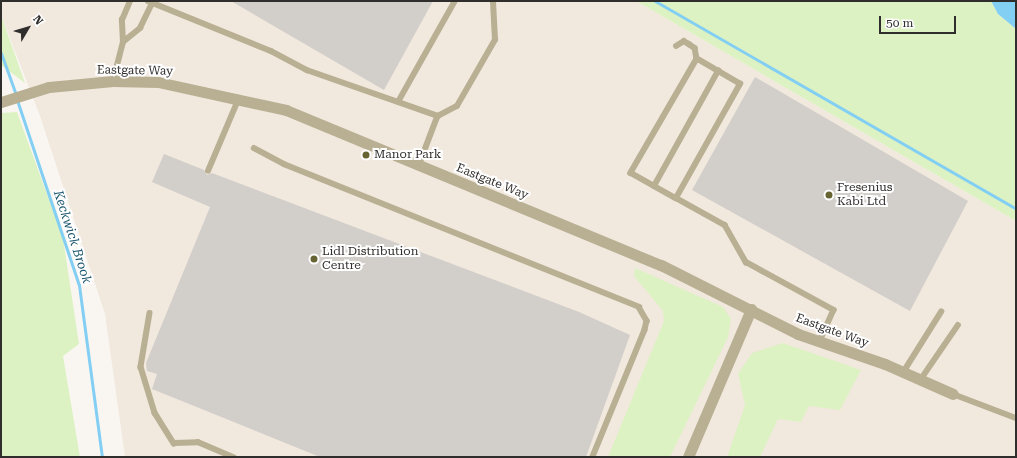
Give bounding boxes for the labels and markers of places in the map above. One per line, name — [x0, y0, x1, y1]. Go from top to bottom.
place label: Manor Park — [374, 148, 441, 162]
marker: Manor Park — [361, 150, 371, 160]
place label: Fresenius Kabi Ltd — [837, 181, 892, 209]
marker: Fresenius Kabi Ltd — [824, 190, 834, 200]
place label: Lidl Distribution Centre — [322, 245, 418, 273]
marker: Lidl Distribution Centre — [309, 254, 319, 264]

